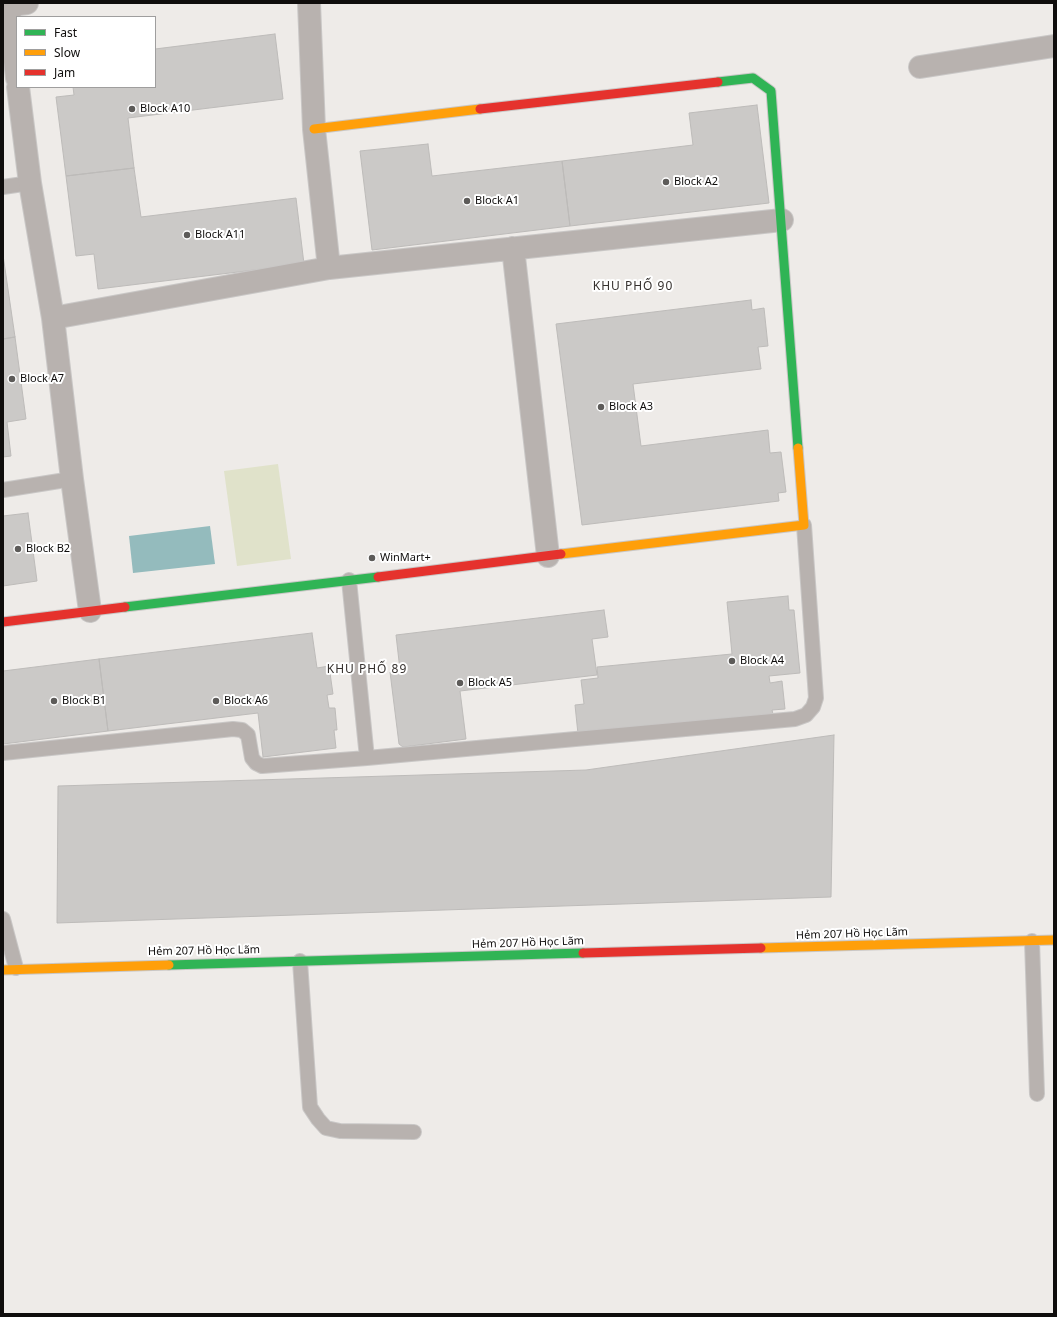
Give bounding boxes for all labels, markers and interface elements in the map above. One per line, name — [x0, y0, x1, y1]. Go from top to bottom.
legend — [16, 16, 156, 88]
text: Fast — [54, 24, 77, 41]
text: Slow — [54, 44, 80, 61]
text: Jam — [54, 64, 75, 81]
place label: Block A10 — [140, 102, 190, 116]
marker: Block A10 — [127, 104, 137, 114]
place label: Block A2 — [674, 175, 718, 189]
marker: Block A2 — [661, 177, 671, 187]
place label: Block A1 — [475, 194, 519, 208]
marker: Block A1 — [462, 196, 472, 206]
place label: Block A11 — [195, 228, 245, 242]
marker: Block A11 — [182, 230, 192, 240]
district label: KHU PHỐ 90 — [593, 280, 673, 294]
place label: Block A7 — [20, 372, 64, 386]
marker: Block A7 — [7, 374, 17, 384]
place label: Block A3 — [609, 400, 653, 414]
marker: Block A3 — [596, 402, 606, 412]
place label: Block B2 — [26, 542, 70, 556]
marker: Block B2 — [13, 544, 23, 554]
place label: WinMart+ — [380, 551, 431, 565]
marker: WinMart+ — [367, 553, 377, 563]
place label: Block A4 — [740, 654, 784, 668]
marker: Block A4 — [727, 656, 737, 666]
district label: KHU PHỐ 89 — [327, 663, 407, 677]
place label: Block A5 — [468, 676, 512, 690]
marker: Block A5 — [455, 678, 465, 688]
place label: Block B1 — [62, 694, 106, 708]
place label: Block A6 — [224, 694, 268, 708]
marker: Block B1 — [49, 696, 59, 706]
marker: Block A6 — [211, 696, 221, 706]
street label: Hẻm 207 Hồ Học Lãm — [796, 925, 908, 943]
street label: Hẻm 207 Hồ Học Lãm — [472, 934, 584, 952]
street label: Hẻm 207 Hồ Học Lãm — [148, 943, 260, 959]

